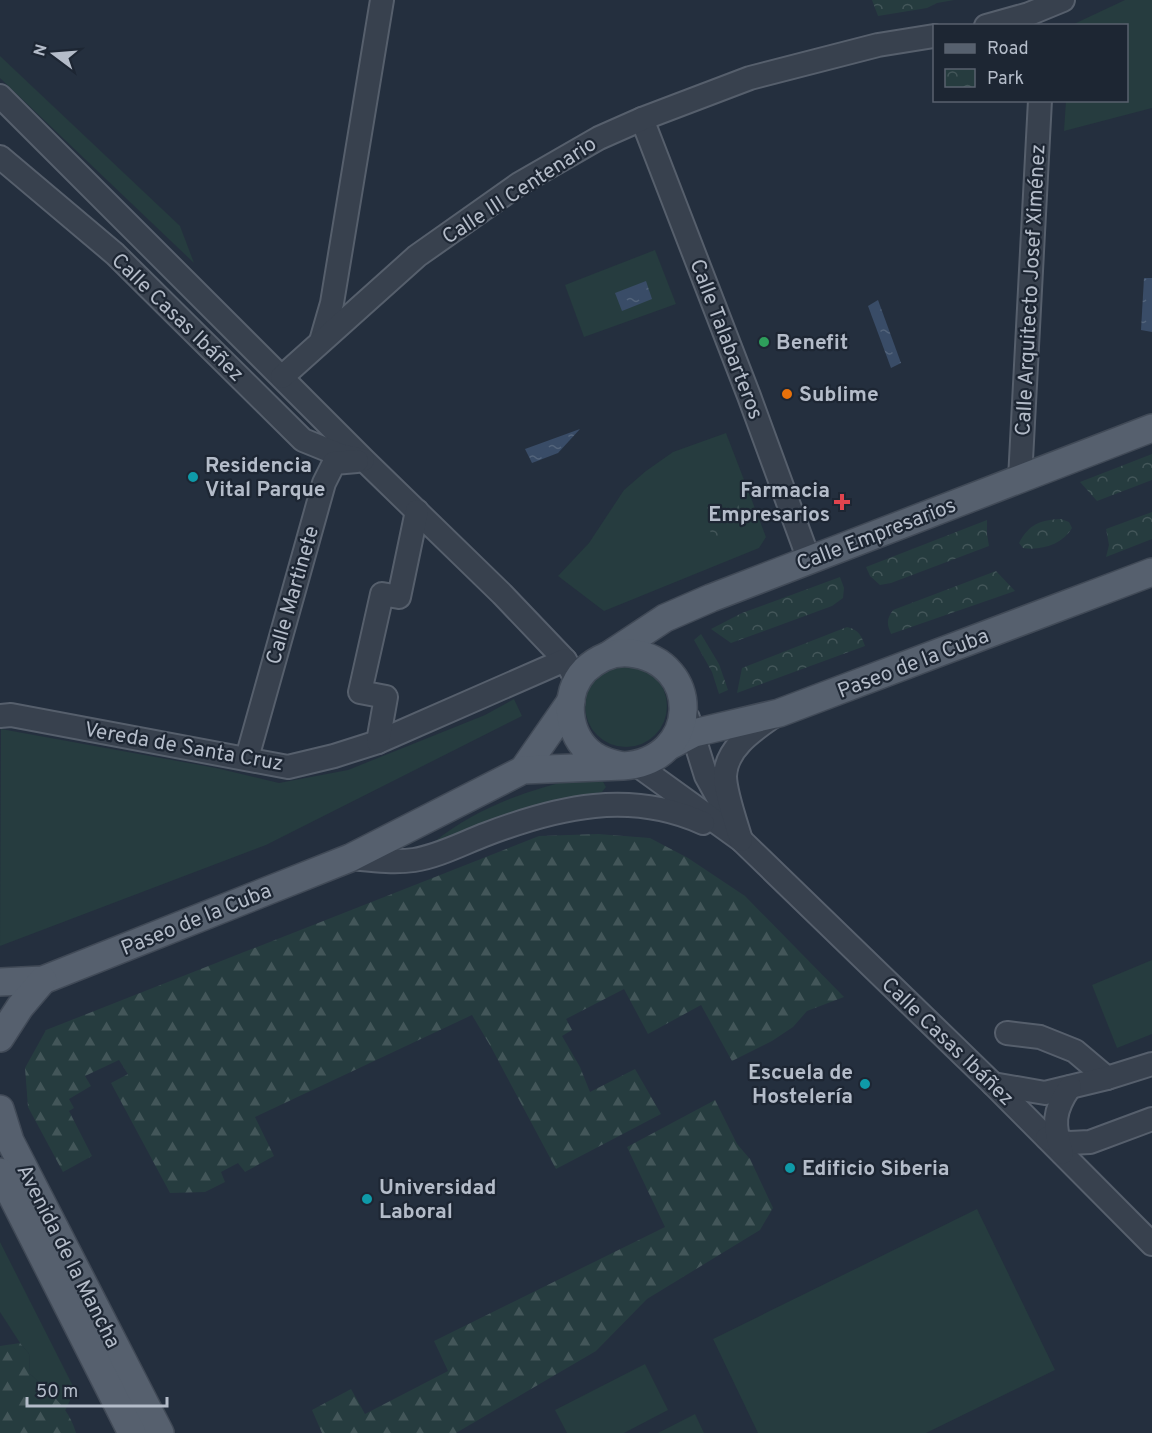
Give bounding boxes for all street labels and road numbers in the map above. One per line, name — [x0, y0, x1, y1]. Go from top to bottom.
street label: Calle III Centenario — [437, 131, 602, 251]
street label: Calle Arquitecto Josef Ximénez — [1010, 143, 1053, 437]
street label: Calle Casas Ibáñez — [105, 248, 249, 388]
street label: Calle Talabarteros — [683, 256, 769, 424]
street label: Calle Empresarios — [793, 493, 960, 578]
street label: Calle Martinete — [261, 523, 326, 668]
street label: Paseo de la Cuba — [834, 623, 993, 706]
street label: Vereda de Santa Cruz — [82, 717, 285, 778]
street label: Paseo de la Cuba — [117, 878, 276, 963]
street label: Calle Casas Ibáñez — [875, 972, 1019, 1112]
street label: Avenida de la Mancha — [10, 1160, 126, 1353]

